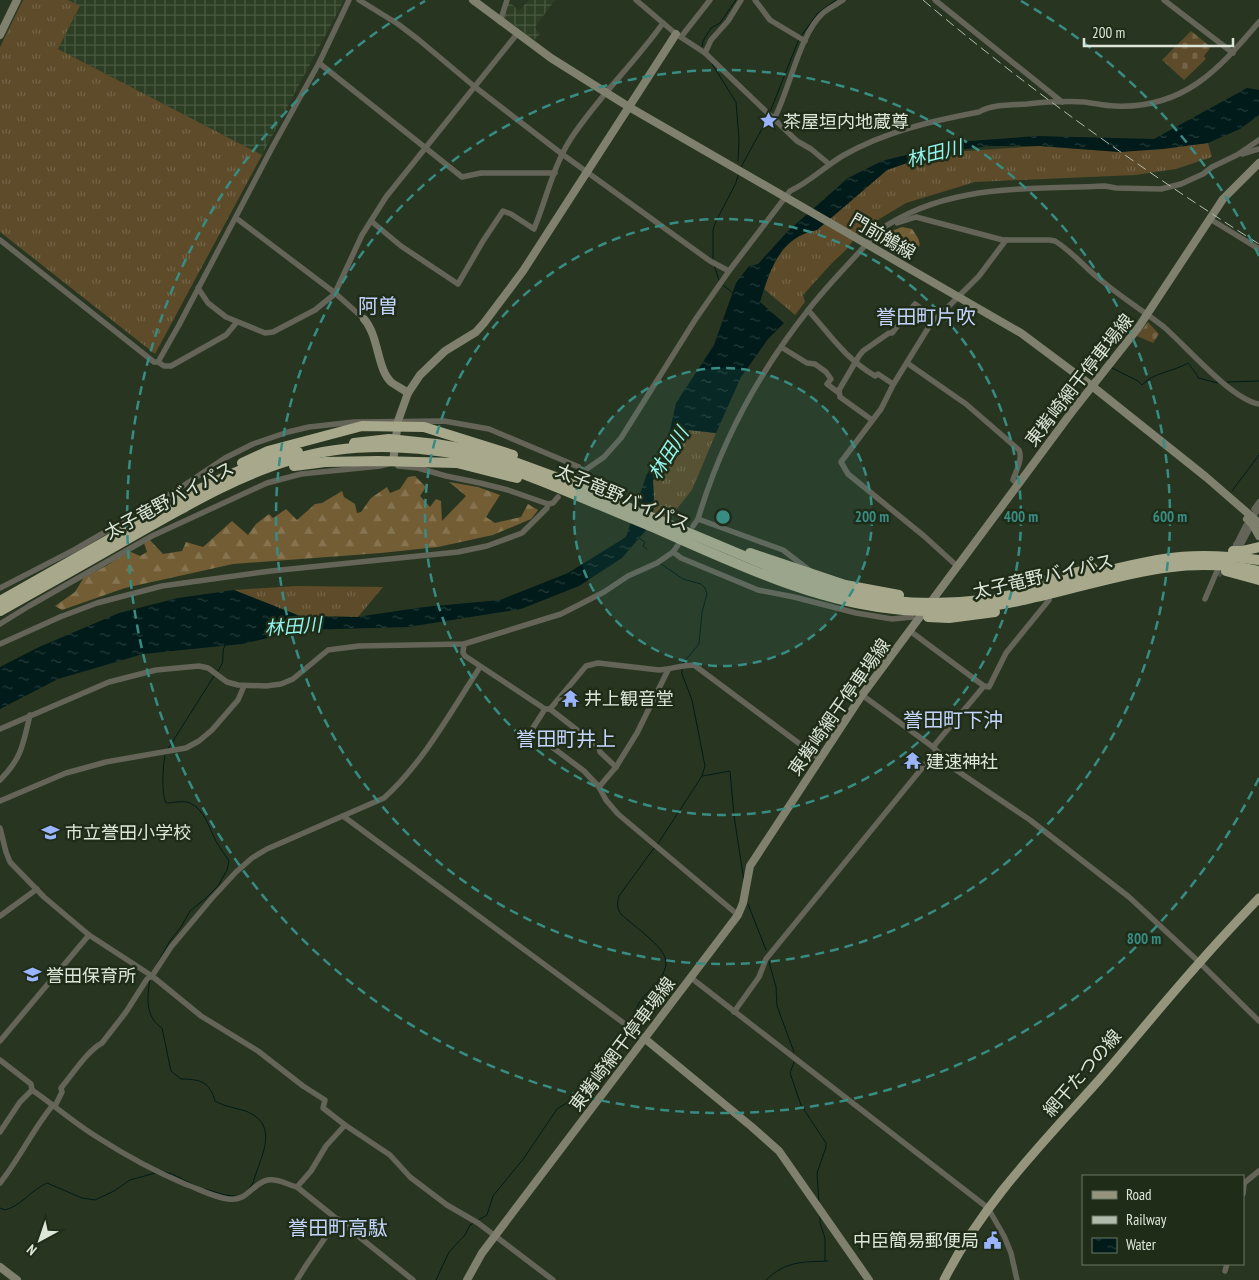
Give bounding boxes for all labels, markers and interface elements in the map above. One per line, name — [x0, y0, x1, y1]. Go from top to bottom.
scale bar — [1084, 15, 1233, 47]
text: 200 m — [1092, 23, 1125, 42]
place label: 茶屋垣内地蔵尊 — [783, 110, 909, 133]
place icon: 茶屋垣内地蔵尊 — [759, 111, 779, 131]
water label: 林田川 — [903, 134, 966, 172]
street label: 門前鵤線 — [846, 208, 920, 264]
district label: 阿曽 — [358, 293, 398, 319]
district label: 誉田町片吹 — [876, 304, 976, 330]
street label: 東觜崎網干停車場線 — [1020, 309, 1138, 451]
water label: 林田川 — [643, 421, 694, 484]
street label: 太子竜野バイパス — [100, 456, 238, 544]
street label: 太子竜野バイパス — [552, 458, 694, 536]
text: 200 m — [855, 507, 889, 526]
text: 400 m — [1004, 507, 1038, 526]
text: 600 m — [1153, 507, 1187, 526]
centre of rings — [714, 508, 732, 526]
street label: 太子竜野バイパス — [970, 549, 1116, 603]
water label: 林田川 — [264, 612, 324, 640]
street label: 東觜崎網干停車場線 — [783, 634, 895, 780]
place label: 井上観音堂 — [584, 687, 674, 710]
temple icon: 井上観音堂 — [560, 688, 580, 708]
district label: 誉田町下沖 — [903, 707, 1003, 733]
district label: 誉田町井上 — [516, 726, 616, 752]
place label: 建速神社 — [926, 750, 998, 773]
temple icon: 建速神社 — [902, 751, 922, 771]
place label: 市立誉田小学校 — [65, 821, 191, 844]
school or university icon: 市立誉田小学校 — [41, 822, 61, 842]
text: 800 m — [1127, 929, 1161, 948]
place label: 誉田保育所 — [46, 964, 136, 987]
school or university icon: 誉田保育所 — [22, 965, 42, 985]
street label: 東觜崎網干停車場線 — [564, 972, 680, 1116]
street label: 網干たつの線 — [1038, 1025, 1126, 1121]
legend — [1082, 1175, 1244, 1265]
text: Road — [1126, 1185, 1152, 1204]
text: Railway — [1126, 1210, 1167, 1229]
north arrow — [15, 1215, 65, 1265]
district label: 誉田町高駄 — [288, 1215, 388, 1241]
place label: 中臣簡易郵便局 — [853, 1229, 979, 1252]
public building icon: 中臣簡易郵便局 — [983, 1230, 1003, 1250]
text: Water — [1126, 1235, 1157, 1254]
text: N — [23, 1241, 40, 1259]

